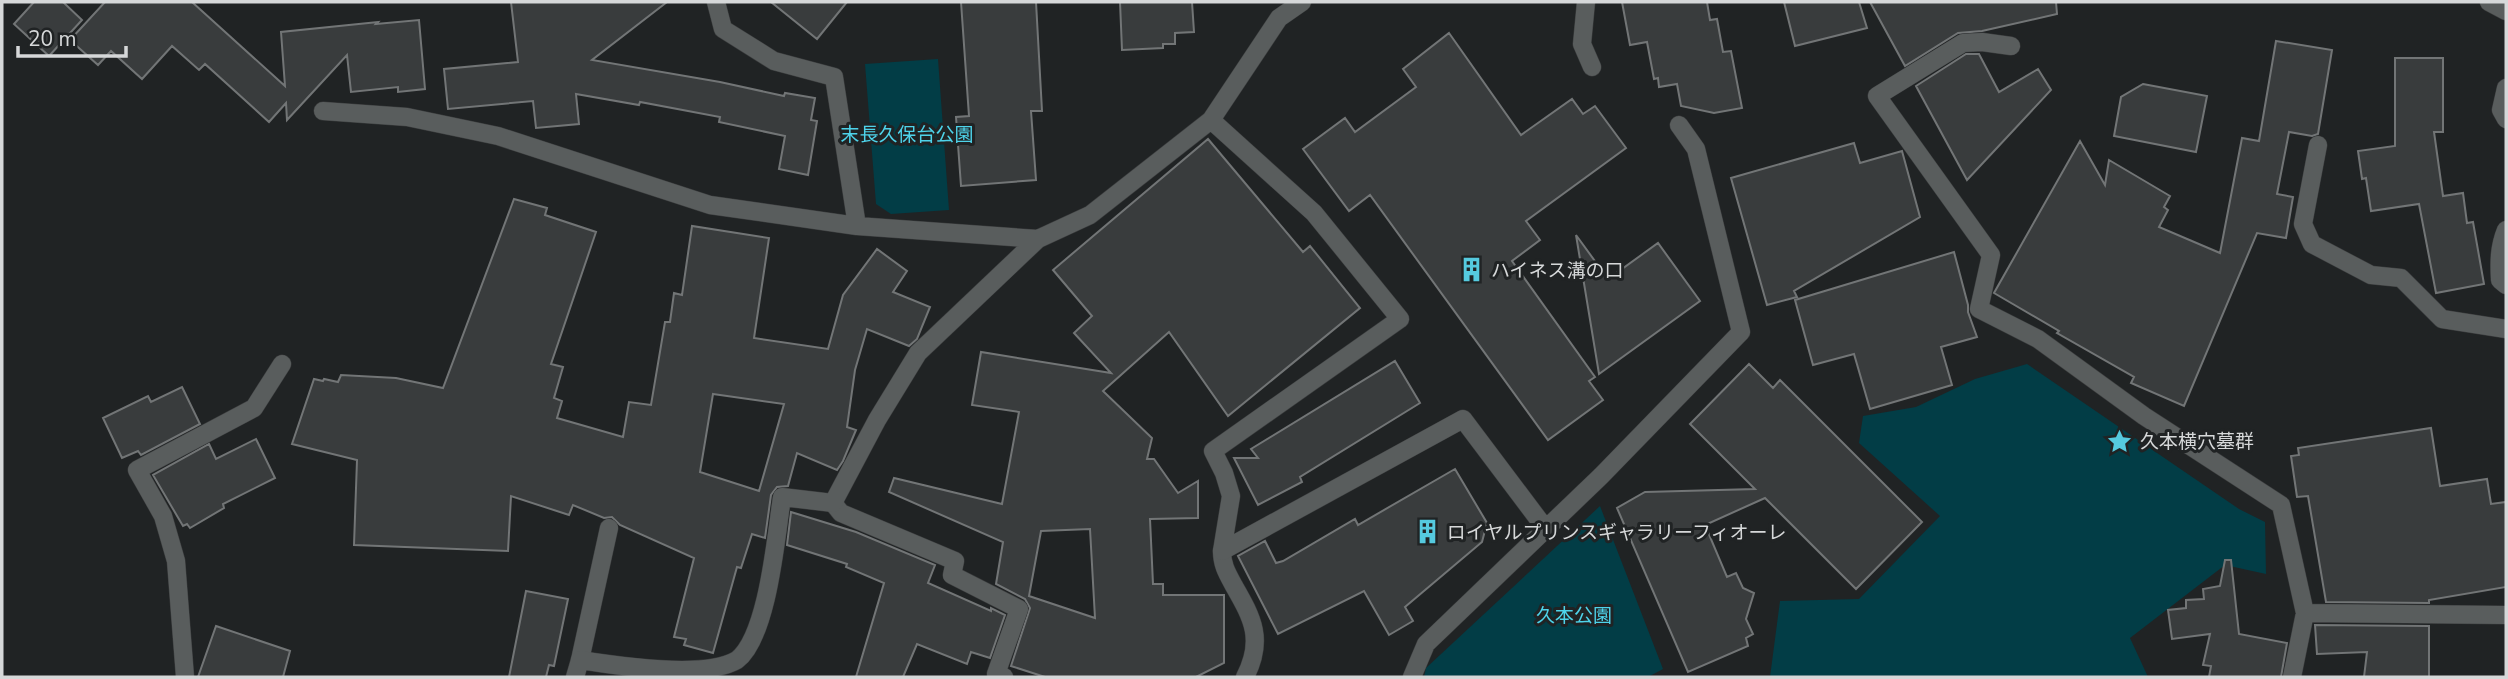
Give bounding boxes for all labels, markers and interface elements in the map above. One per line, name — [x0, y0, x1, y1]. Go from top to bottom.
scale bar — [18, 14, 126, 58]
text: 20 m — [28, 25, 77, 53]
park label: 末長久保台公園 — [840, 122, 974, 148]
building icon: ハイネス溝の口 — [1457, 256, 1485, 284]
place label: ハイネス溝の口 — [1491, 258, 1624, 284]
place icon: 久本横穴墓群 — [2106, 427, 2134, 455]
place label: 久本横穴墓群 — [2140, 429, 2254, 455]
building icon: ロイヤルプリンスギャラリーフィオーレ — [1413, 518, 1441, 546]
place label: ロイヤルプリンスギャラリーフィオーレ — [1447, 520, 1787, 546]
park label: 久本公園 — [1536, 603, 1612, 629]

